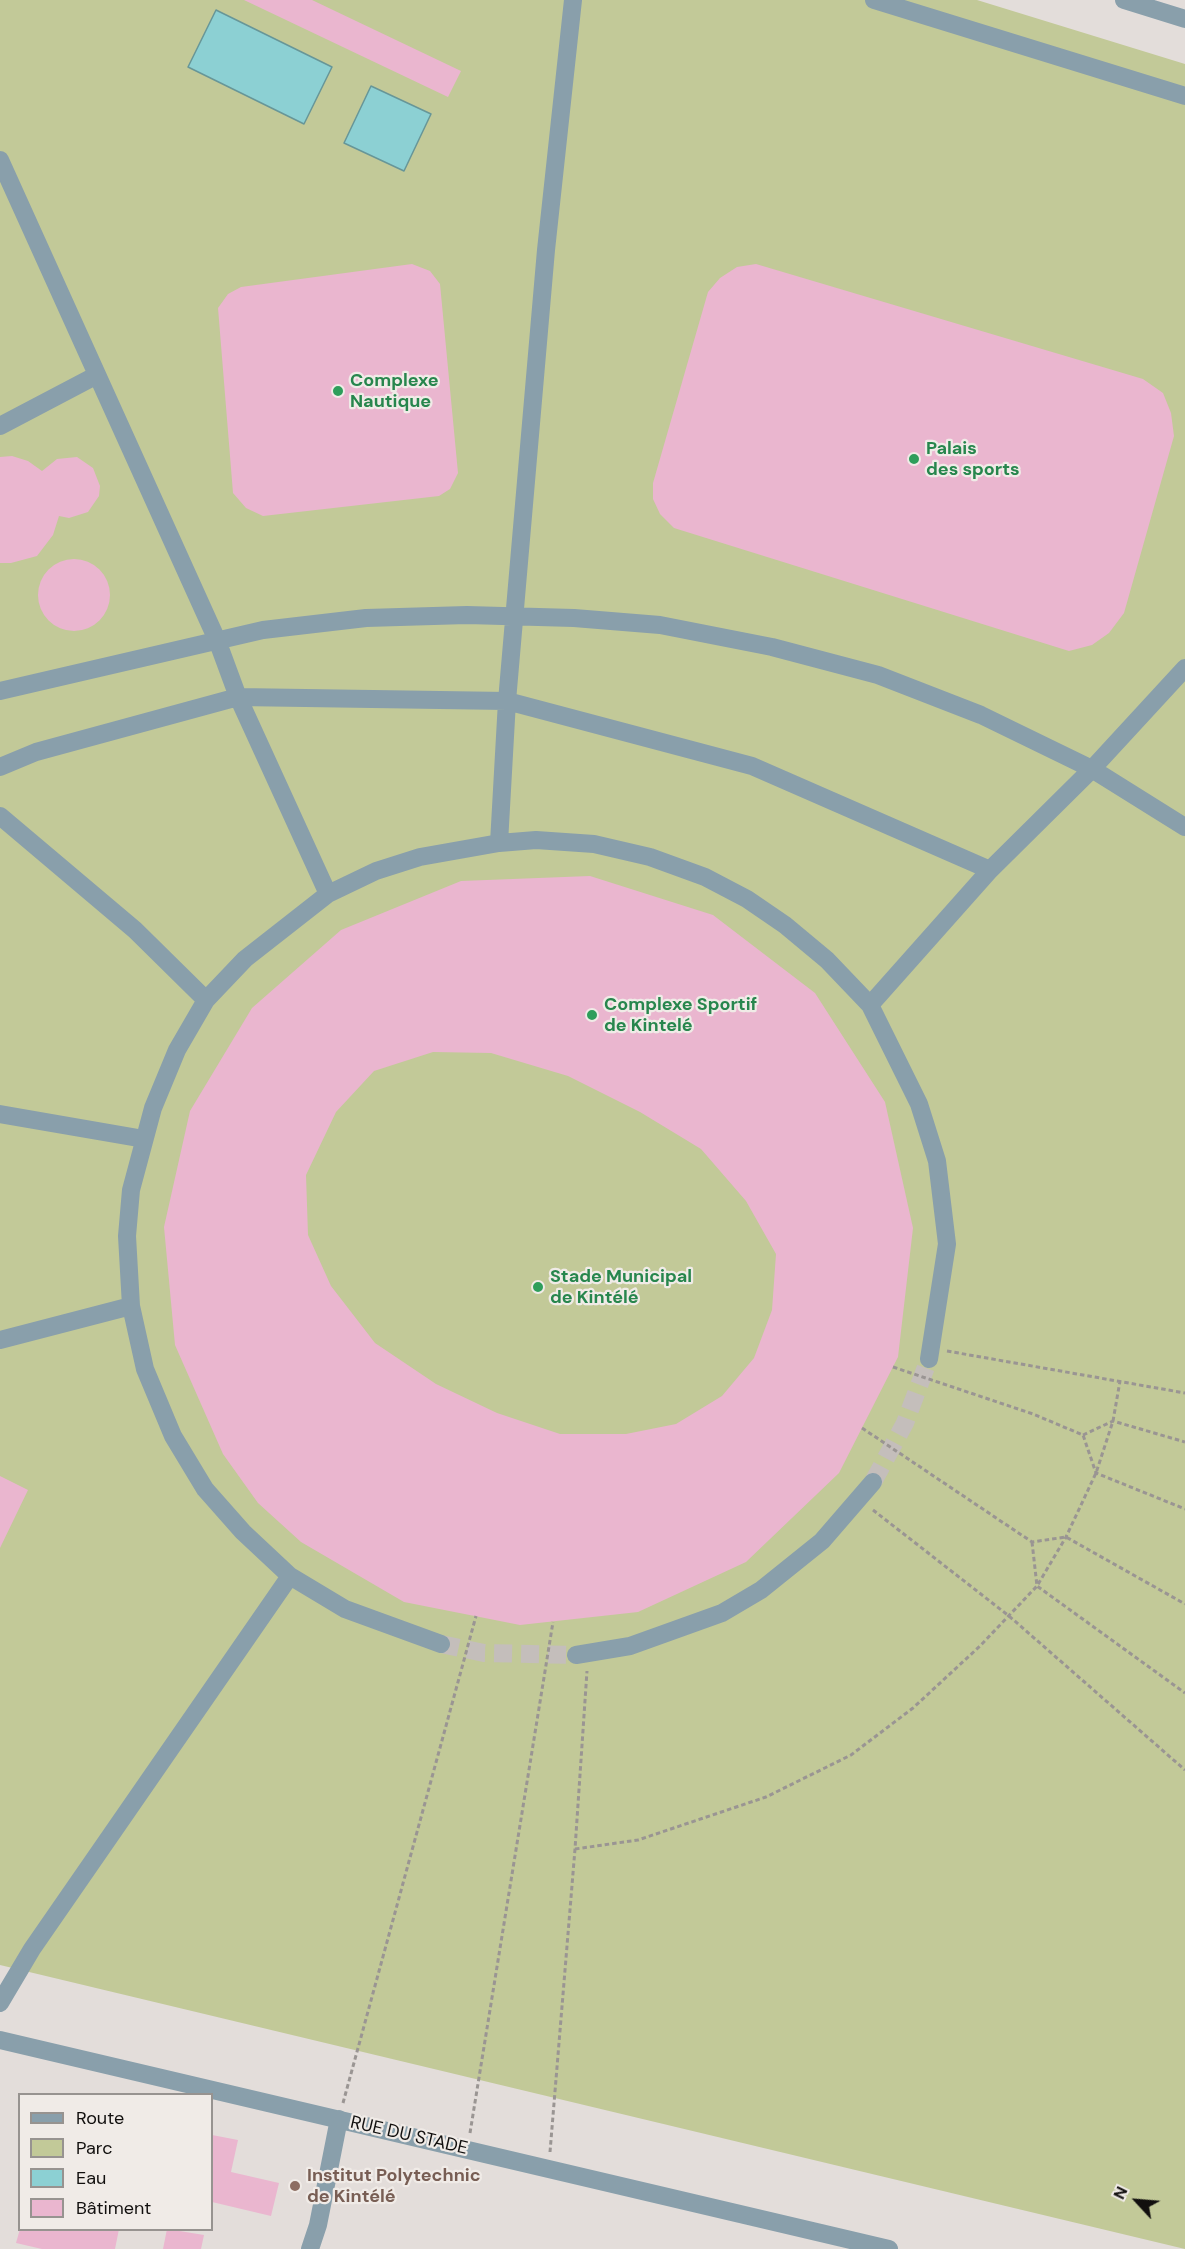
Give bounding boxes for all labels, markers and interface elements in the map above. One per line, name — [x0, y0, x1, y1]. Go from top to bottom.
place label: Complexe Nautique — [350, 370, 439, 412]
marker: Complexe Nautique — [331, 384, 345, 398]
place label: Palais des sports — [926, 438, 1020, 480]
marker: Palais des sports — [907, 452, 921, 466]
place label: Complexe Sportif de Kintelé — [604, 994, 757, 1036]
marker: Complexe Sportif de Kintelé — [585, 1008, 599, 1022]
place label: Stade Municipal de Kintélé — [550, 1266, 692, 1308]
marker: Stade Municipal de Kintélé — [531, 1280, 545, 1294]
legend — [18, 2093, 213, 2231]
text: Route — [76, 2106, 124, 2130]
street label: RUE DU STADE — [348, 2112, 470, 2160]
text: Parc — [76, 2136, 112, 2160]
place label: Institut Polytechnic de Kintélé — [307, 2165, 481, 2208]
text: Eau — [76, 2166, 106, 2190]
north arrow — [1107, 2171, 1167, 2231]
marker: Institut Polytechnic de Kintélé — [288, 2179, 302, 2193]
text: N — [1108, 2183, 1132, 2203]
text: Bâtiment — [76, 2196, 151, 2220]

